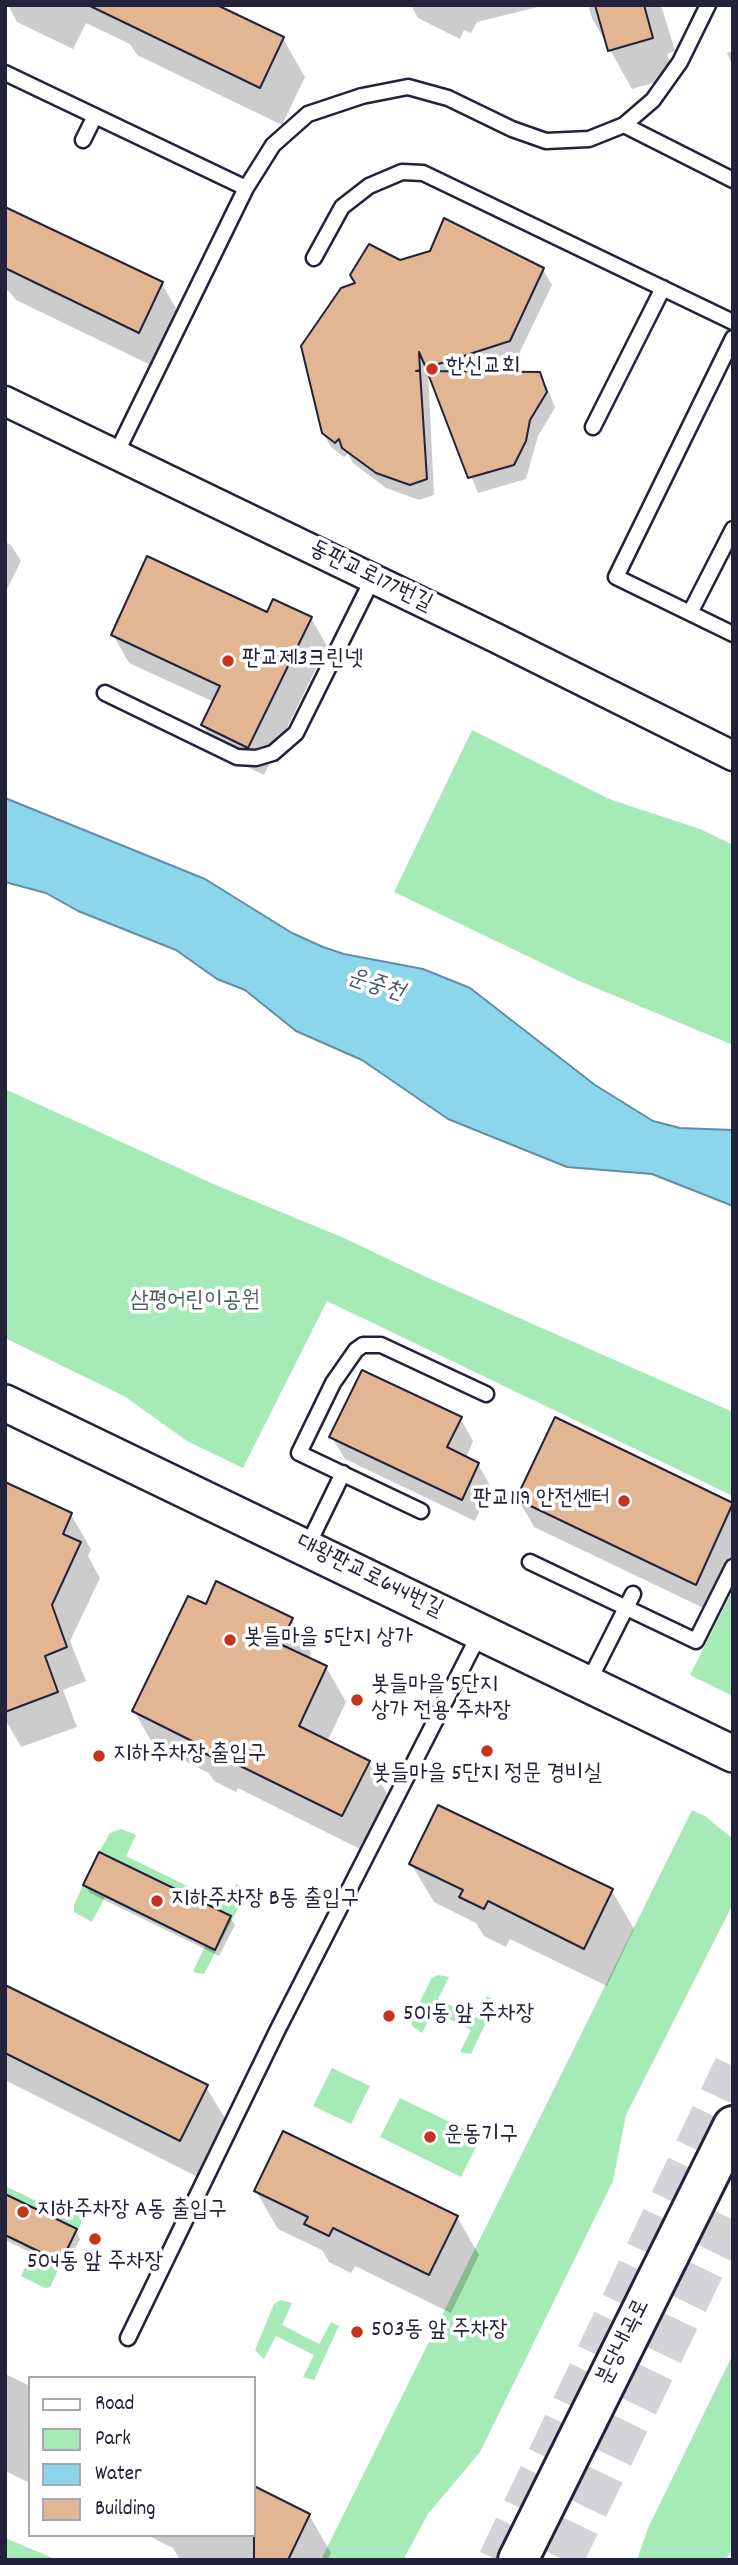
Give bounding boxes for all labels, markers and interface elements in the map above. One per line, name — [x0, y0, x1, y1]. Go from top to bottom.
place label: 한신교회 — [446, 355, 520, 383]
marker: 한신교회 — [424, 361, 440, 377]
street label: 동판교로177번길 — [304, 536, 436, 620]
place label: 판교제3크린넷 — [242, 647, 363, 675]
marker: 판교제3크린넷 — [220, 653, 236, 669]
water label: 운중천 — [343, 964, 407, 1010]
park label: 삼평어린이공원 — [130, 1289, 260, 1317]
place label: 판교119 안전센터 — [473, 1487, 610, 1515]
marker: 판교119 안전센터 — [616, 1493, 632, 1509]
street label: 대왕판교로644번길 — [291, 1531, 447, 1625]
place label: 봇들마을 5단지 상가 — [244, 1626, 413, 1654]
marker: 봇들마을 5단지 상가 — [222, 1632, 238, 1648]
place label: 봇들마을 5단지 상가 전용 주차장 — [371, 1673, 511, 1727]
marker: 봇들마을 5단지 상가 전용 주차장 — [349, 1692, 365, 1708]
place label: 지하주차장 출입구 — [113, 1742, 266, 1770]
marker: 봇들마을 5단지 정문 경비실 — [479, 1743, 495, 1759]
marker: 지하주차장 출입구 — [91, 1748, 107, 1764]
place label: 봇들마을 5단지 정문 경비실 — [372, 1762, 602, 1790]
place label: 지하주차장 B동 출입구 — [171, 1887, 359, 1915]
marker: 지하주차장 B동 출입구 — [149, 1893, 165, 1909]
place label: 501동 앞 주차장 — [403, 2002, 534, 2030]
marker: 501동 앞 주차장 — [381, 2008, 397, 2024]
place label: 운동기구 — [444, 2123, 518, 2151]
marker: 운동기구 — [422, 2129, 438, 2145]
place label: 지하주차장 A동 출입구 — [37, 2198, 227, 2226]
marker: 지하주차장 A동 출입구 — [15, 2204, 31, 2220]
marker: 504동 앞 주차장 — [87, 2231, 103, 2247]
place label: 504동 앞 주차장 — [27, 2250, 163, 2278]
street label: 분당내곡로 — [592, 2295, 658, 2391]
place label: 503동 앞 주차장 — [371, 2318, 507, 2346]
marker: 503동 앞 주차장 — [349, 2324, 365, 2340]
legend — [28, 2376, 256, 2537]
text: Road — [95, 2390, 134, 2420]
text: Park — [95, 2425, 131, 2455]
text: Water — [95, 2460, 142, 2490]
text: Building — [95, 2495, 155, 2525]

